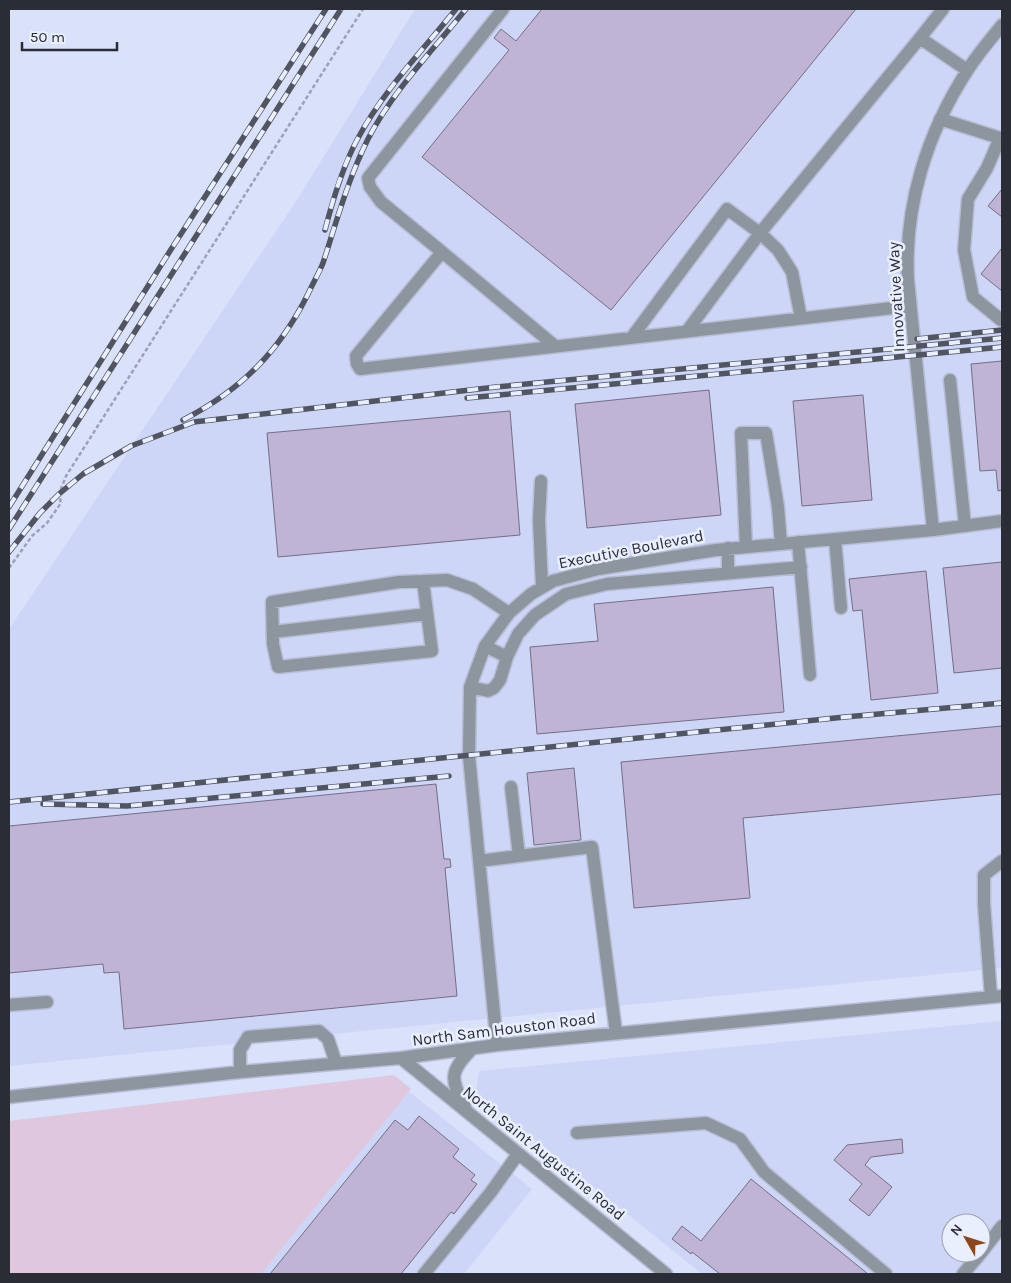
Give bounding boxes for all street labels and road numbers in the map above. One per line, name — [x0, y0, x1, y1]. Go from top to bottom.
street label: Innovative Way — [884, 241, 908, 353]
street label: Executive Boulevard — [557, 526, 705, 572]
street label: North Sam Houston Road — [411, 1008, 597, 1050]
street label: North Saint Augustine Road — [459, 1082, 629, 1224]

